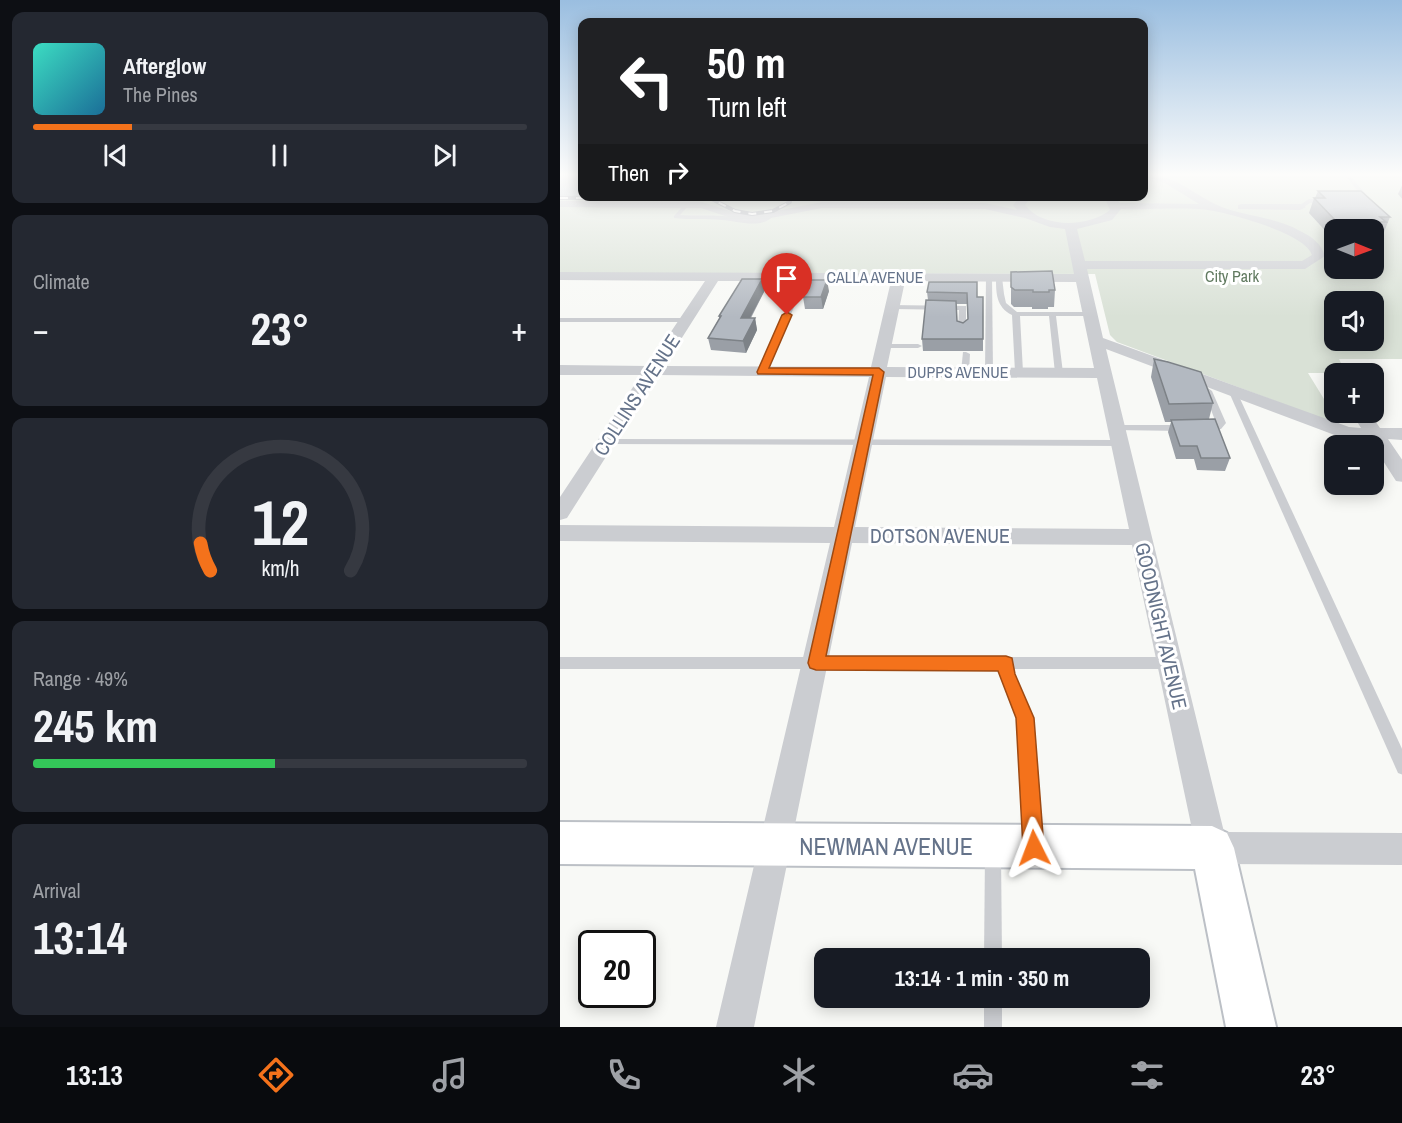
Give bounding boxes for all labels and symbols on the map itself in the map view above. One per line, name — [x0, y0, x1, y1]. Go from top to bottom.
north arrow — [1324, 219, 1384, 279]
pin — [761, 253, 812, 315]
park label: City Park — [1205, 265, 1259, 287]
street label: CALLA AVENUE — [827, 266, 923, 288]
street label: COLLINS AVENUE — [587, 329, 686, 461]
street label: DUPPS AVENUE — [907, 361, 1009, 383]
street label: DOTSON AVENUE — [870, 522, 1010, 549]
street label: GOODNIGHT AVENUE — [1129, 540, 1194, 712]
position arrow — [1002, 816, 1066, 880]
street label: NEWMAN AVENUE — [799, 830, 973, 862]
speed limit sign: 20 — [578, 930, 656, 1008]

